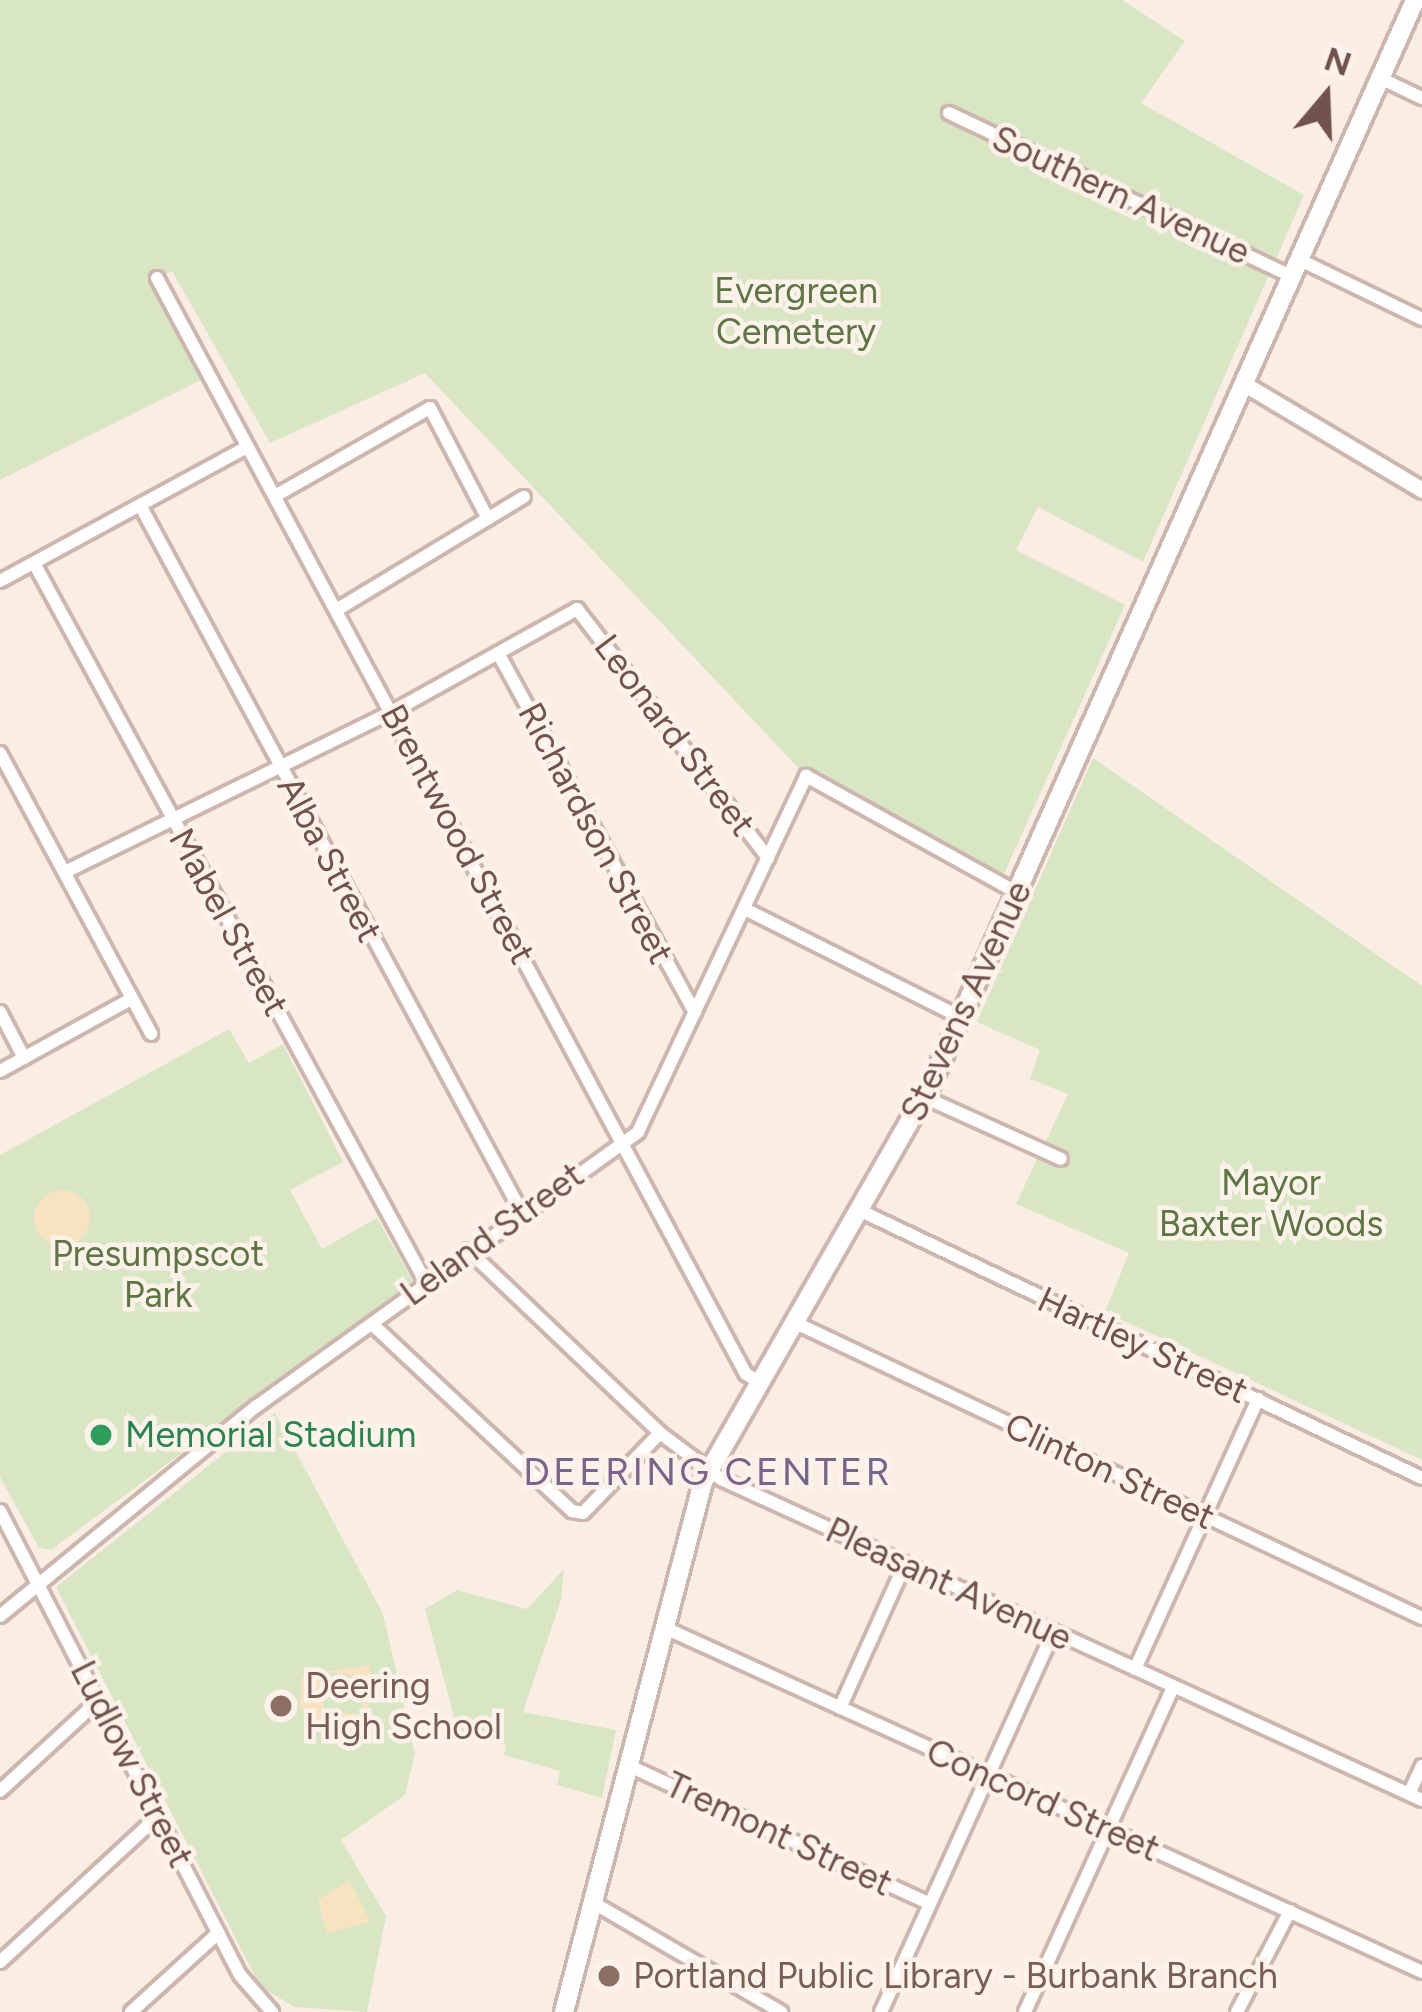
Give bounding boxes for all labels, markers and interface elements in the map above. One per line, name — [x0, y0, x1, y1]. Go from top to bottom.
north arrow — [1266, 36, 1386, 156]
text: N — [1319, 39, 1356, 84]
street label: Southern Avenue — [985, 116, 1257, 274]
park label: Evergreen Cemetery — [714, 268, 878, 353]
street label: Leonard Street — [585, 626, 765, 844]
street label: Richardson Street — [509, 695, 683, 971]
street label: Brentwood Street — [371, 697, 545, 971]
street label: Alba Street — [268, 769, 392, 949]
street label: Mabel Street — [160, 821, 298, 1023]
street label: Stevens Avenue — [891, 874, 1041, 1128]
street label: Leland Street — [392, 1153, 592, 1315]
park label: Mayor Baxter Woods — [1159, 1160, 1383, 1245]
park label: Presumpscot Park — [52, 1231, 264, 1316]
street label: Hartley Street — [1031, 1277, 1255, 1413]
street label: Clinton Street — [998, 1404, 1222, 1538]
place label: Memorial Stadium — [125, 1413, 416, 1457]
marker: Memorial Stadium — [88, 1422, 114, 1448]
district label: DEERING CENTER — [523, 1449, 893, 1495]
street label: Pleasant Avenue — [819, 1508, 1079, 1660]
street label: Ludlow Street — [61, 1653, 203, 1875]
place label: Deering High School — [305, 1663, 502, 1748]
marker: Deering High School — [268, 1693, 294, 1719]
street label: Concord Street — [920, 1729, 1166, 1871]
street label: Tremont Street — [659, 1763, 899, 1905]
place label: Portland Public Library - Burbank Branch — [633, 1954, 1278, 1998]
marker: Portland Public Library - Burbank Branch — [596, 1963, 622, 1989]

